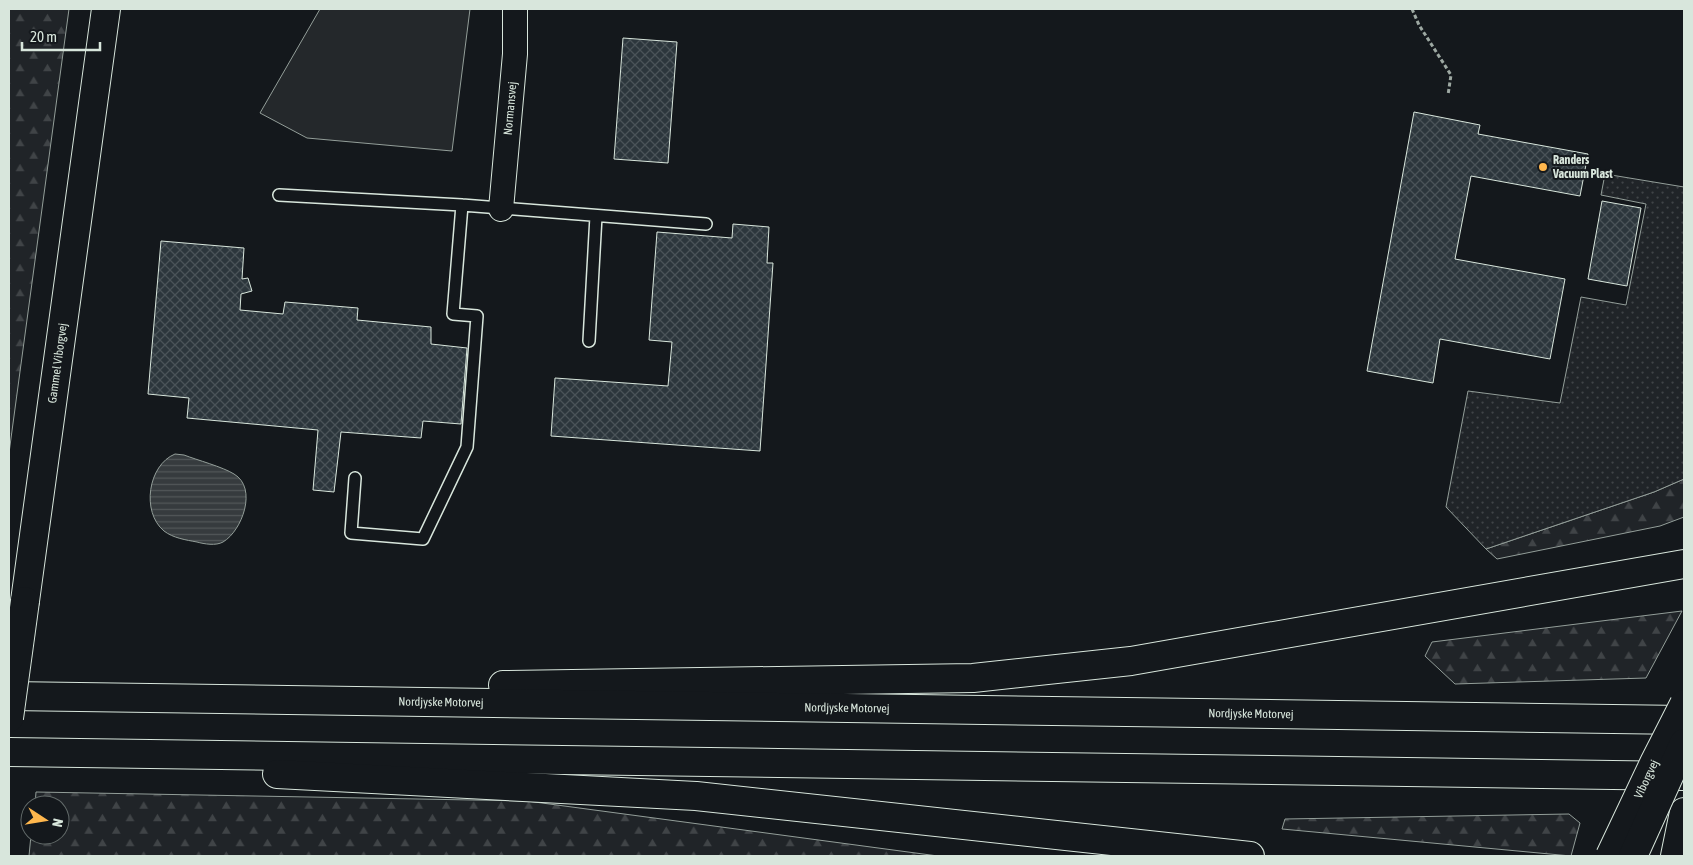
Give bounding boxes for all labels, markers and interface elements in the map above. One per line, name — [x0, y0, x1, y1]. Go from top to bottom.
scale bar — [22, 20, 100, 52]
text: 20 m — [30, 28, 57, 45]
street label: Normansvej — [501, 81, 519, 136]
place label: Randers Vacuum Plast — [1552, 153, 1613, 181]
marker: Randers Vacuum Plast — [1537, 161, 1549, 173]
street label: Gammel Viborgvej — [45, 322, 70, 404]
street label: Nordjyske Motorvej — [398, 695, 484, 710]
street label: Nordjyske Motorvej — [804, 700, 890, 716]
street label: Nordjyske Motorvej — [1208, 706, 1294, 721]
street label: Viborgvej — [1631, 757, 1662, 801]
north arrow — [20, 795, 70, 845]
text: N — [49, 817, 66, 828]

